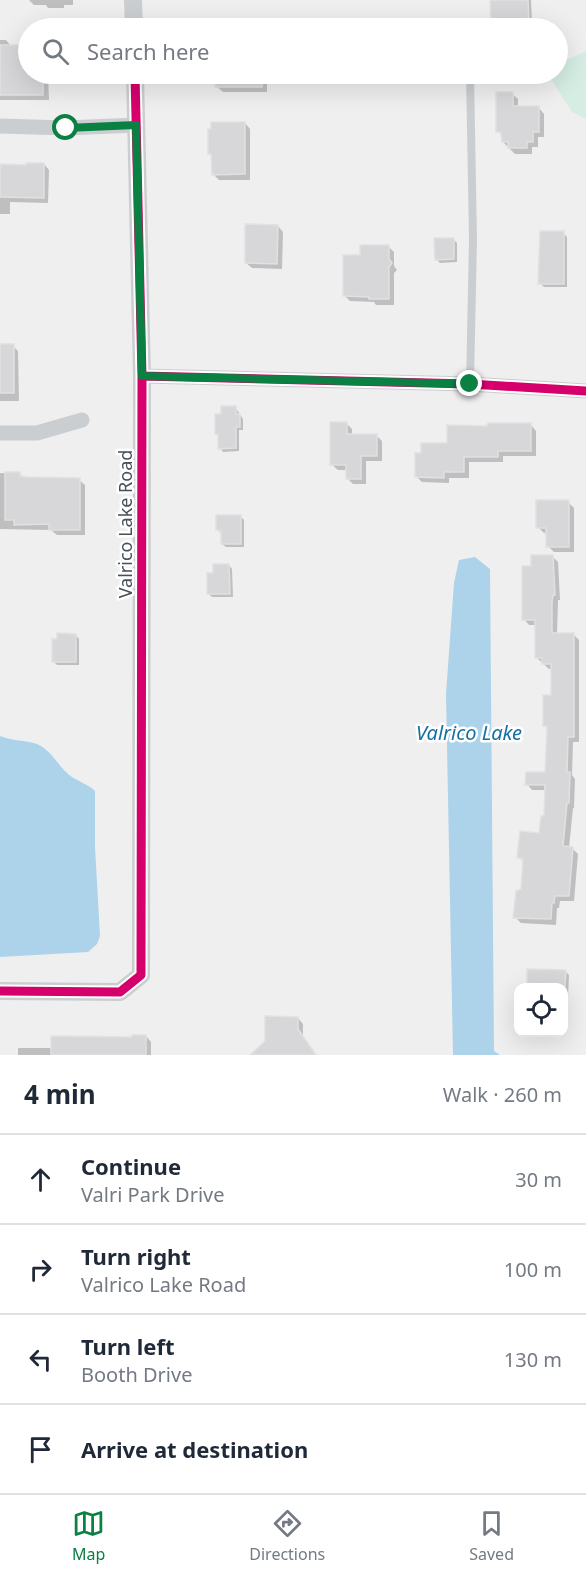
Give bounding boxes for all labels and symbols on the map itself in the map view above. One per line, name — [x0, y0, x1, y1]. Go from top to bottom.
route start — [52, 114, 78, 140]
route end — [456, 370, 482, 396]
street label: Valrico Lake Road — [113, 450, 137, 598]
water label: Valrico Lake — [416, 719, 522, 746]

